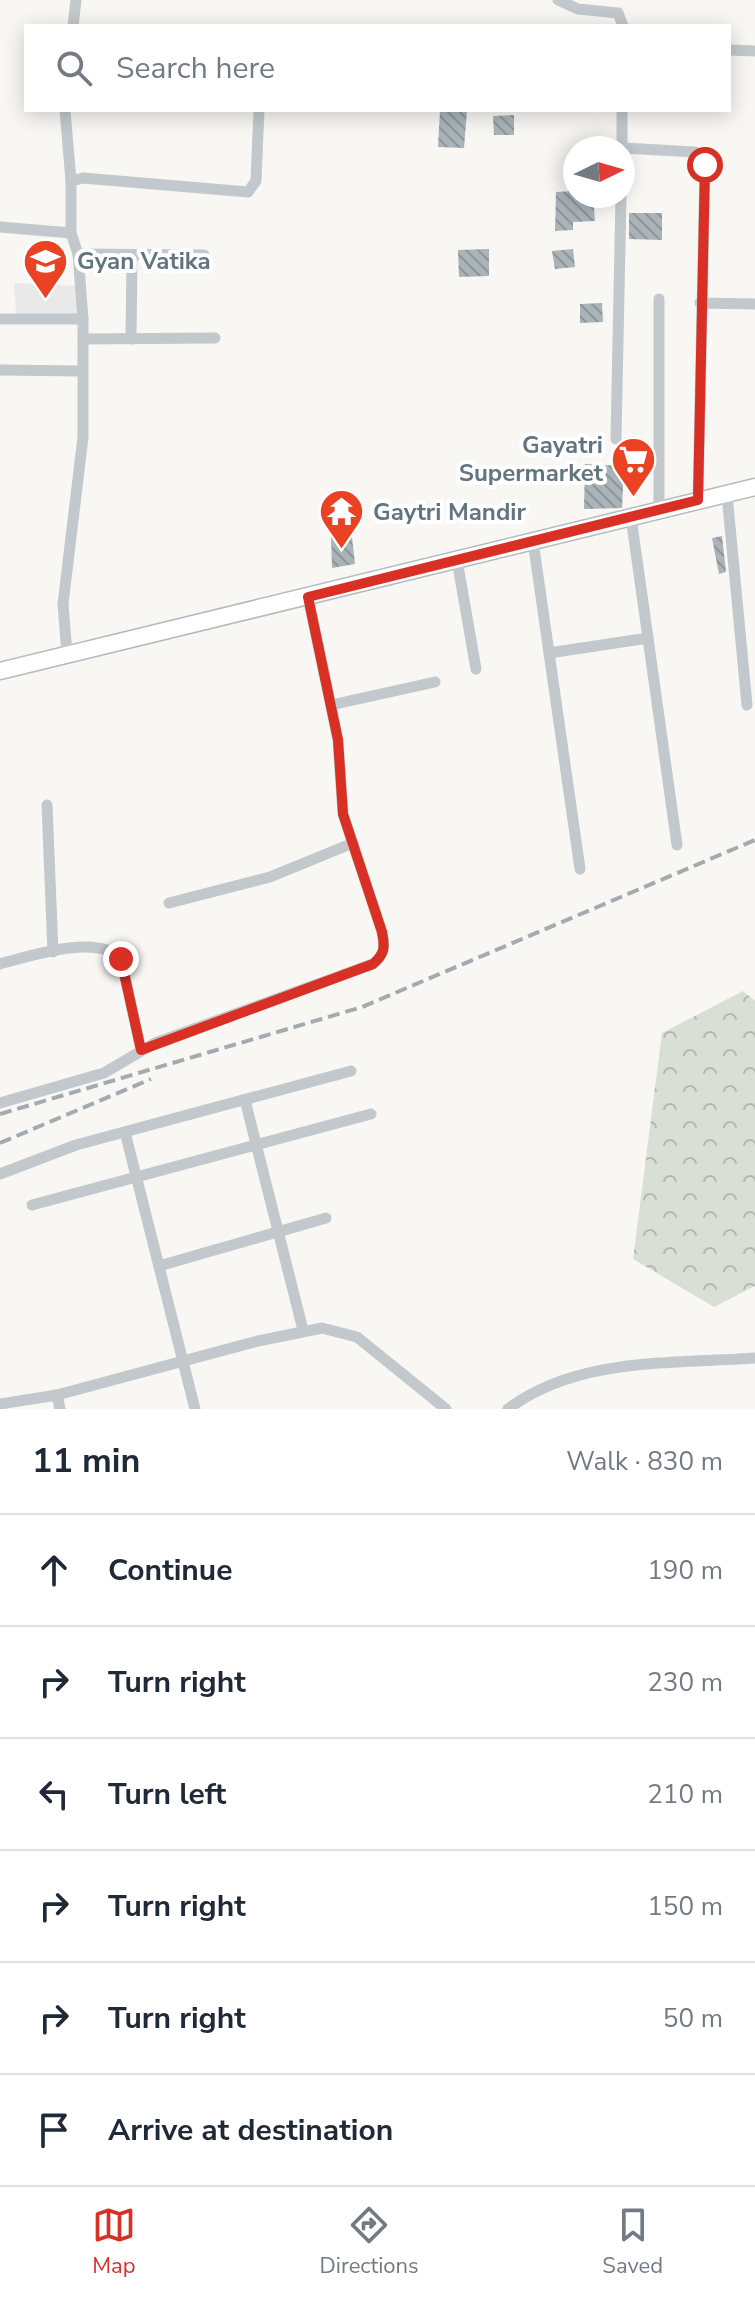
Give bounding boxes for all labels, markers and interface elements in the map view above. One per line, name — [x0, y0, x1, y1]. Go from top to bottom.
search box — [24, 24, 731, 112]
icon: search — [52, 46, 96, 90]
text: Search here — [116, 48, 275, 89]
north arrow — [563, 136, 635, 208]
route start — [687, 147, 723, 183]
school or university icon: Gyan Vatika — [22, 237, 70, 300]
place label: Gyan Vatika — [77, 245, 211, 277]
place label: Gayatri Supermarket — [459, 429, 604, 489]
supermarket icon: Gayatri Supermarket — [610, 435, 658, 498]
temple icon: Gaytri Mandir — [318, 488, 366, 551]
place label: Gaytri Mandir — [373, 496, 526, 528]
route end — [103, 941, 139, 977]
text: 11 min — [32, 1438, 140, 1484]
text: Walk · 830 m — [566, 1444, 723, 1479]
icon: ahead — [32, 1548, 76, 1592]
text: Continue — [108, 1550, 233, 1591]
text: 190 m — [647, 1553, 723, 1588]
icon: right — [32, 1660, 76, 1704]
text: Turn right — [108, 1662, 246, 1703]
text: 230 m — [647, 1665, 723, 1700]
icon: left — [32, 1772, 76, 1816]
text: Turn left — [108, 1774, 226, 1815]
text: 210 m — [647, 1777, 723, 1812]
icon: right — [32, 1884, 76, 1928]
text: Turn right — [108, 1886, 246, 1927]
text: 150 m — [647, 1889, 723, 1924]
icon: right — [32, 1996, 76, 2040]
text: Turn right — [108, 1998, 246, 2039]
text: 50 m — [663, 2001, 723, 2036]
icon: arrive — [32, 2108, 76, 2152]
text: Arrive at destination — [108, 2110, 393, 2151]
tab: Map — [92, 2203, 136, 2281]
tab: Directions — [320, 2203, 419, 2281]
tab: Saved — [602, 2203, 663, 2281]

